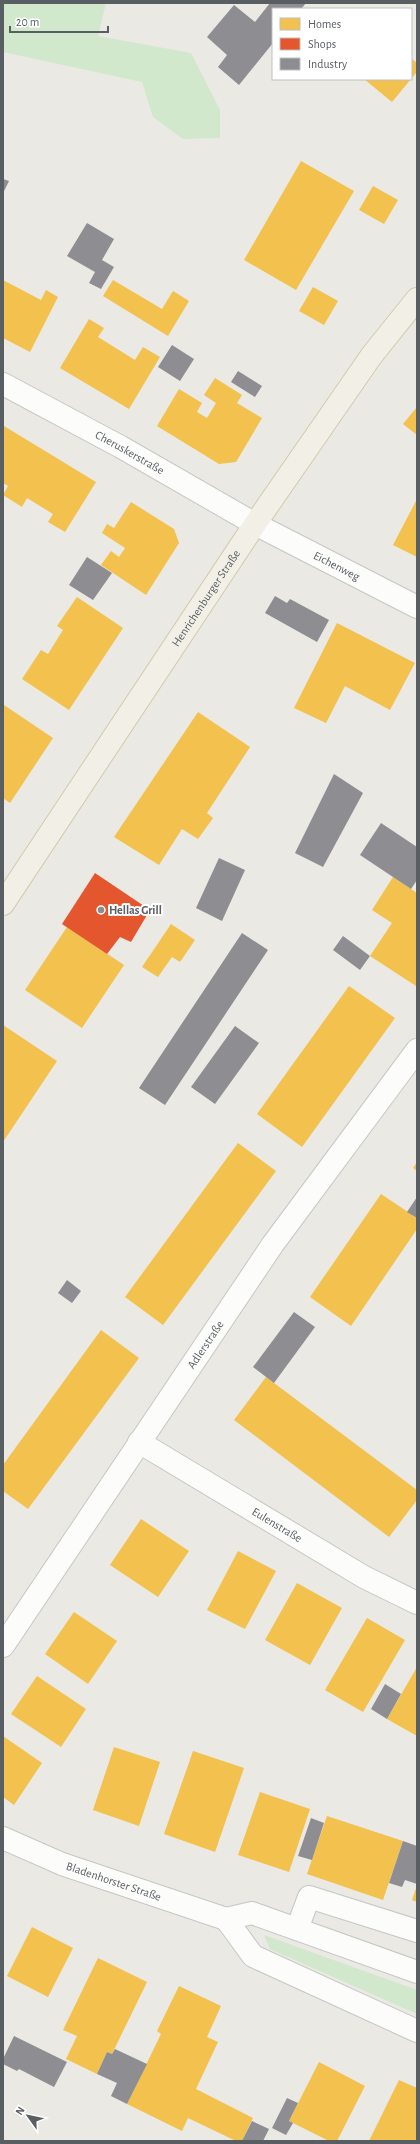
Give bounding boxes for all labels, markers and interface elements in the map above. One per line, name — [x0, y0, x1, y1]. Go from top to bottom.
scale bar — [10, 8, 108, 34]
legend — [272, 8, 412, 80]
text: 20 m — [16, 16, 39, 28]
text: Homes — [308, 18, 341, 30]
text: Shops — [308, 38, 336, 50]
text: Industry — [308, 58, 347, 71]
street label: Cheruskerstraße — [93, 428, 166, 476]
street label: Henrichenburger Straße — [169, 548, 242, 649]
street label: Eichenweg — [311, 549, 362, 583]
place label: Hellas Grill — [109, 904, 162, 916]
marker: Hellas Grill — [96, 905, 106, 915]
street label: Adlerstraße — [185, 1318, 226, 1371]
street label: Eulenstraße — [250, 1505, 304, 1544]
street label: Bladenhorster Straße — [65, 1860, 163, 1903]
north arrow — [8, 2096, 48, 2136]
text: N — [13, 2105, 27, 2117]

